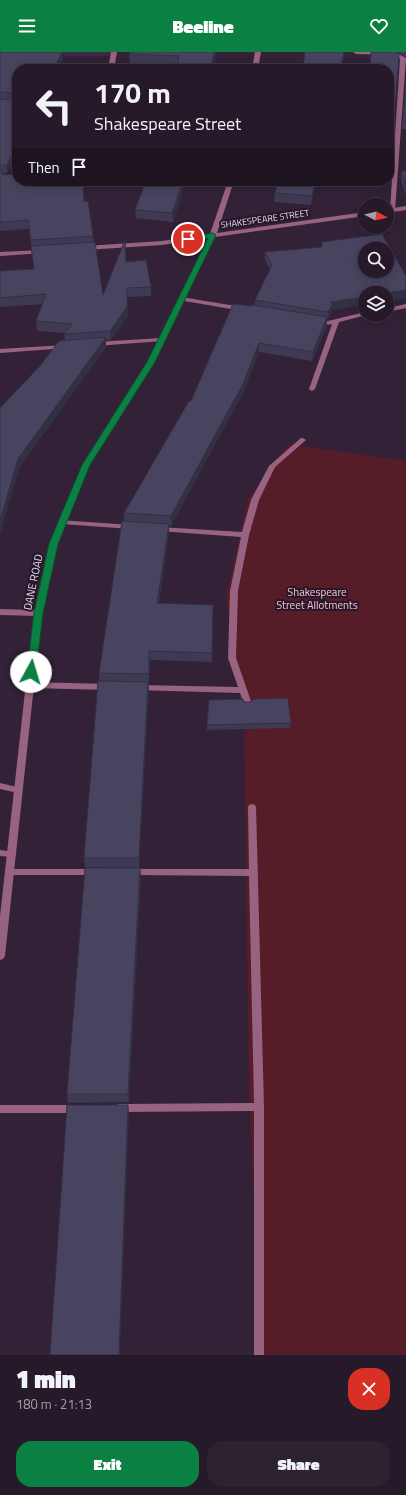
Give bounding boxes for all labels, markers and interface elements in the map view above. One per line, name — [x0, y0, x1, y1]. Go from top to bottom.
text: Beeline — [172, 13, 234, 40]
icon: menu — [16, 15, 38, 37]
icon: heart — [368, 15, 390, 37]
text: 170 m — [94, 71, 171, 114]
icon: left — [28, 80, 80, 132]
text: Shakespeare Street — [94, 110, 241, 137]
text: Then — [28, 156, 60, 179]
icon: arrive — [68, 156, 90, 178]
north arrow — [358, 198, 394, 234]
map controls — [358, 198, 394, 322]
street label: SHAKESPEARE STREET — [220, 206, 310, 231]
pin — [171, 222, 205, 256]
icon: arrive — [177, 228, 199, 250]
button: search — [358, 242, 394, 278]
button: layers — [358, 286, 394, 322]
street label: DANE ROAD — [19, 552, 47, 612]
park label: Shakespeare Street Allotments — [276, 584, 358, 613]
position arrow — [10, 651, 52, 693]
text: 1 min — [16, 1361, 76, 1397]
button: close — [348, 1368, 390, 1410]
text: 180 m · 21:13 — [16, 1394, 92, 1414]
button: Exit — [16, 1441, 199, 1487]
button: Share — [207, 1441, 390, 1487]

